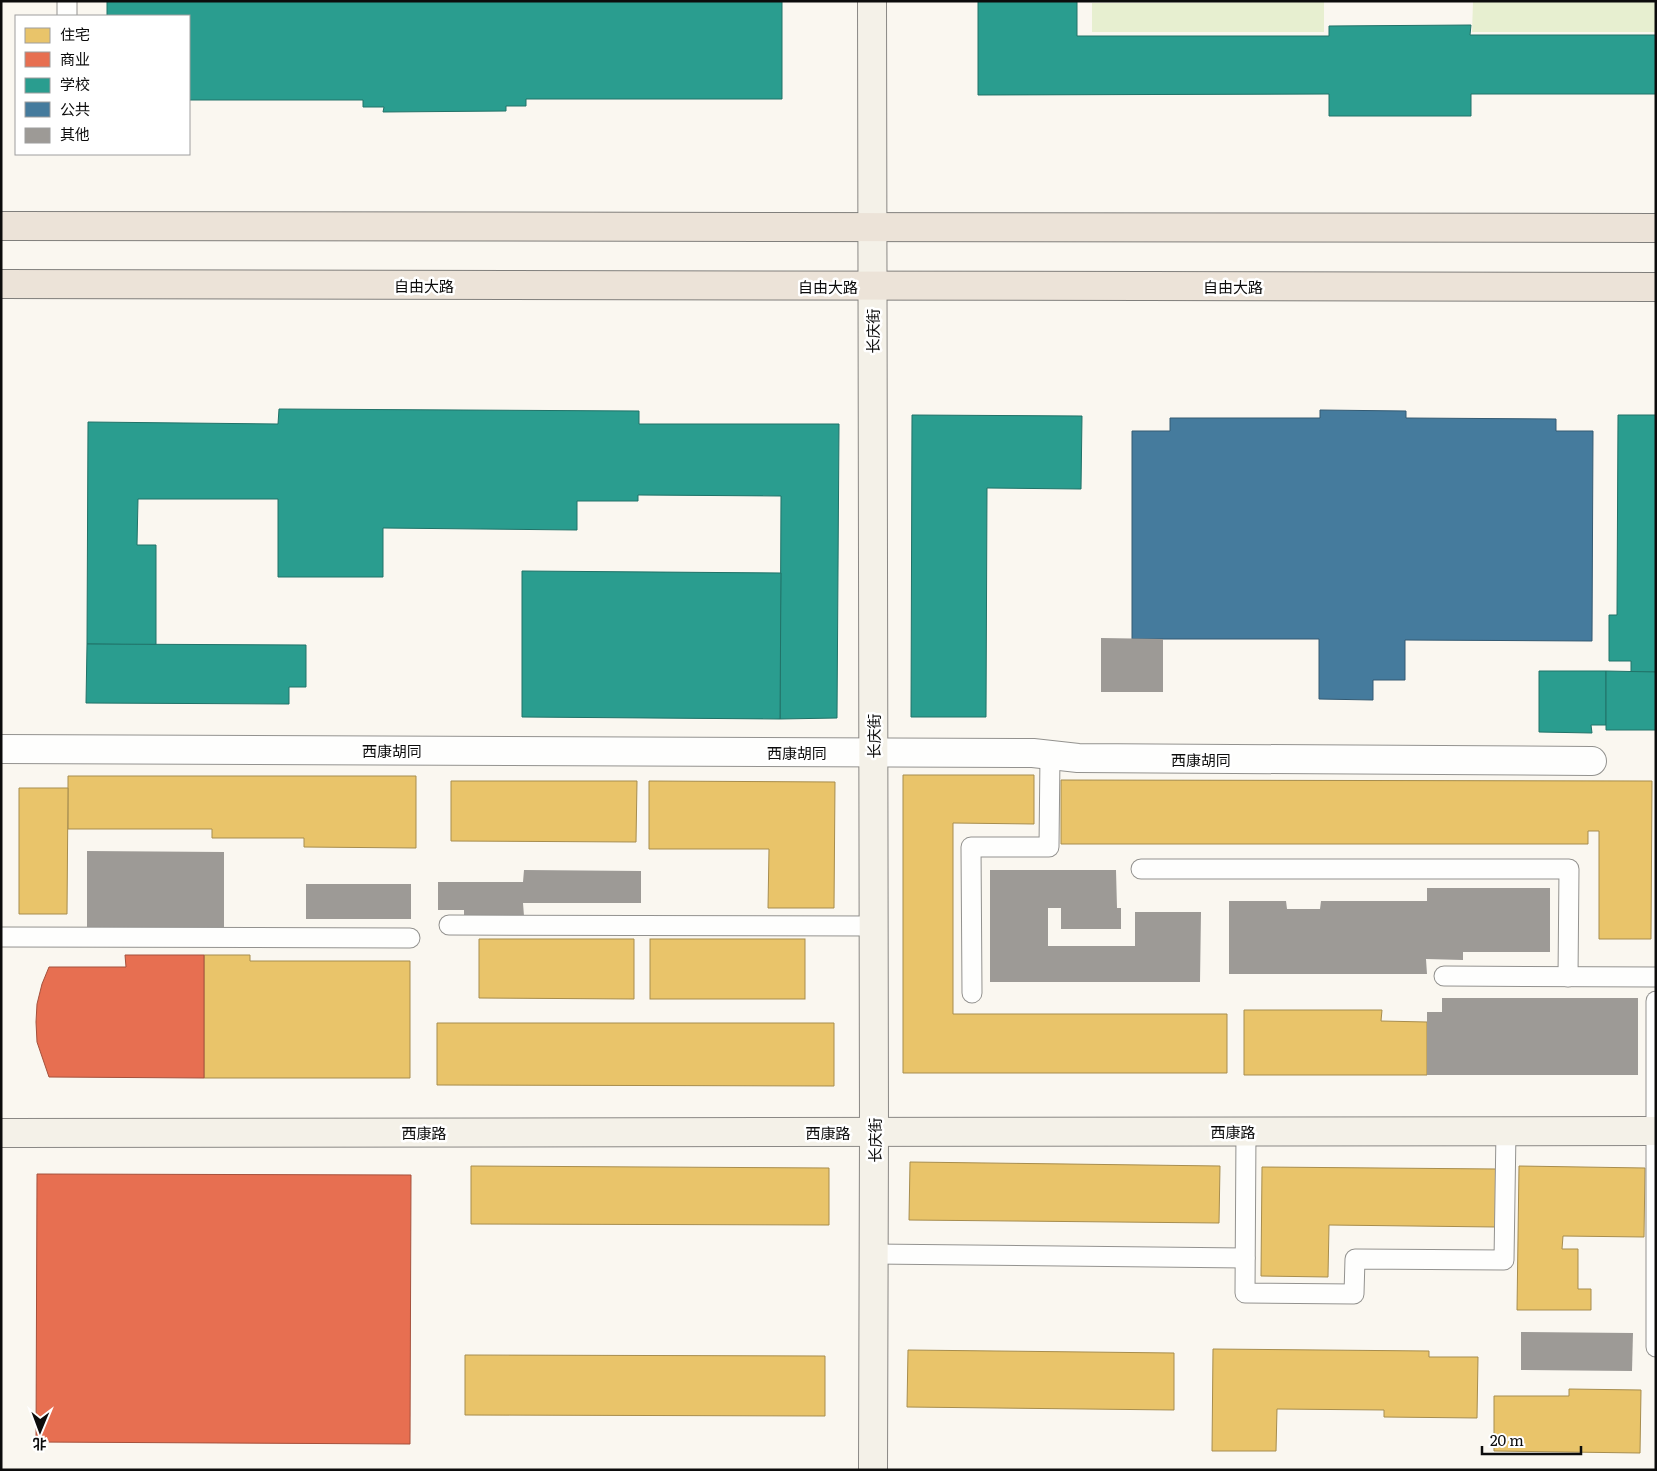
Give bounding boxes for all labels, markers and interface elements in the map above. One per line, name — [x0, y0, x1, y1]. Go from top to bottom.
legend — [15, 15, 190, 155]
text: 住宅 — [60, 22, 90, 45]
text: 商业 — [60, 47, 90, 70]
text: 学校 — [60, 72, 90, 95]
text: 公共 — [60, 97, 90, 120]
text: 其他 — [60, 122, 90, 145]
street label: 自由大路 — [394, 274, 454, 297]
street label: 自由大路 — [798, 275, 858, 298]
street label: 自由大路 — [1203, 275, 1263, 298]
street label: 长庆街 — [861, 308, 884, 354]
street label: 长庆街 — [862, 713, 885, 759]
street label: 西康胡同 — [362, 739, 422, 762]
street label: 西康胡同 — [767, 741, 827, 764]
street label: 西康胡同 — [1171, 748, 1231, 771]
street label: 长庆街 — [863, 1117, 886, 1163]
street label: 西康路 — [1210, 1120, 1256, 1143]
street label: 西康路 — [401, 1121, 447, 1144]
street label: 西康路 — [805, 1121, 851, 1144]
north arrow — [15, 1406, 65, 1456]
scale bar — [1482, 1424, 1581, 1456]
text: 20 m — [1490, 1428, 1524, 1451]
text: 北 — [33, 1435, 47, 1455]

